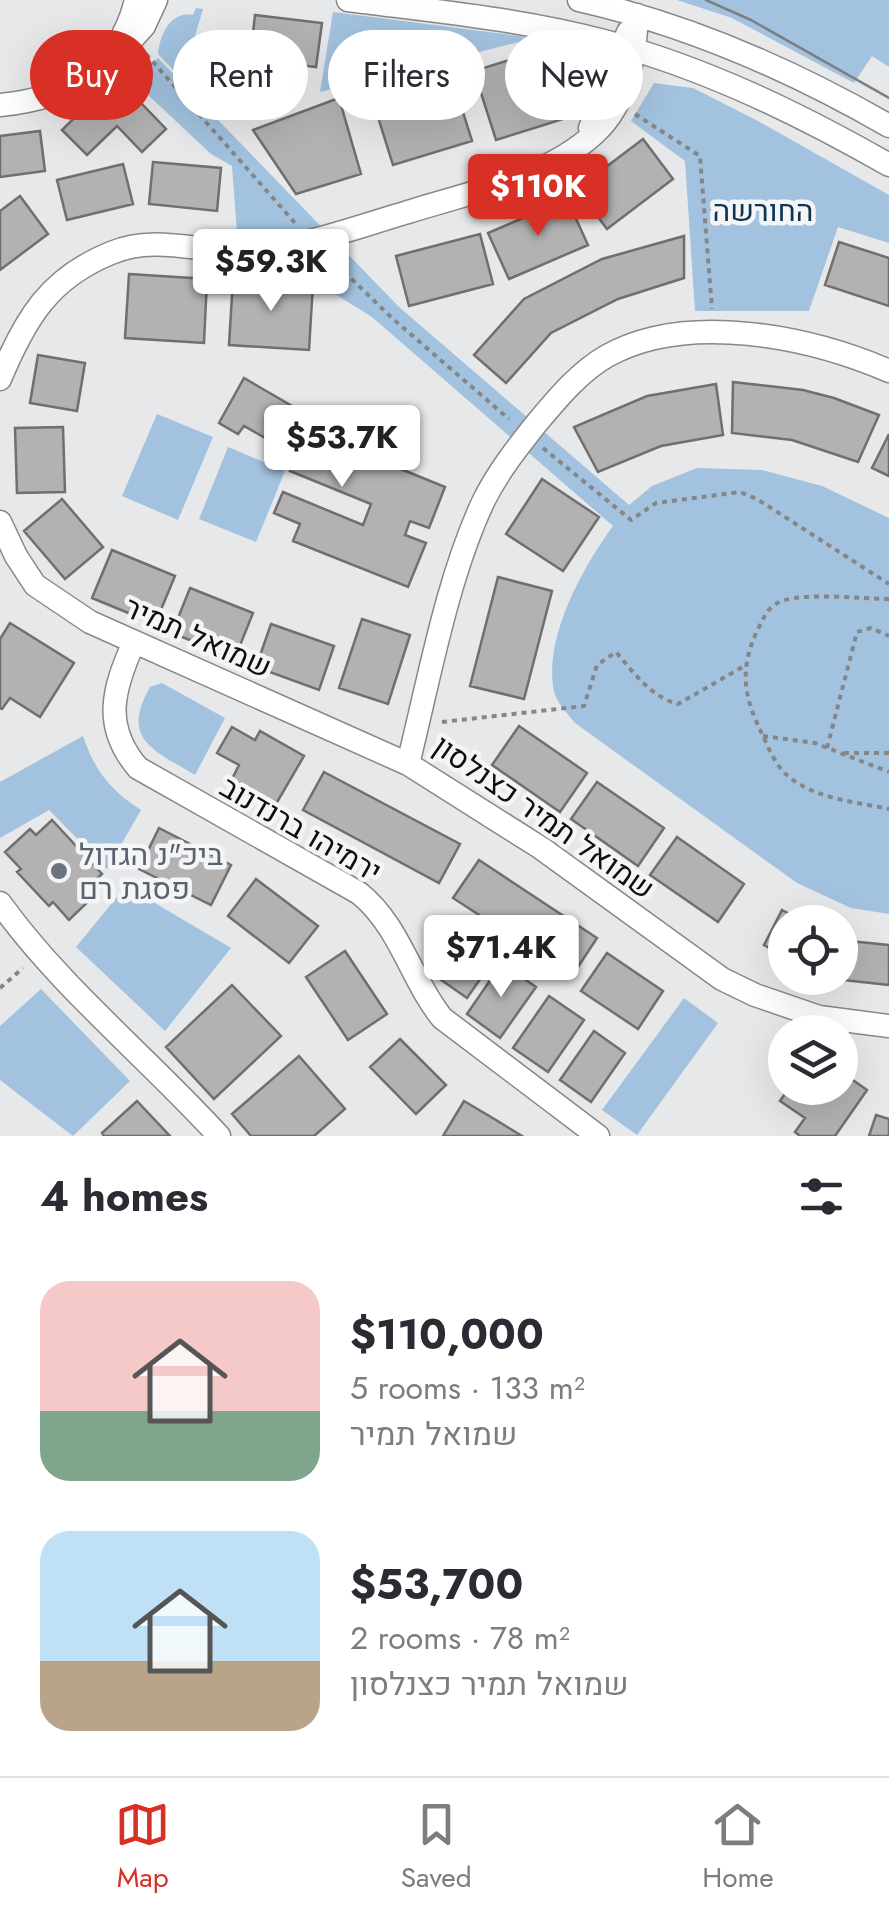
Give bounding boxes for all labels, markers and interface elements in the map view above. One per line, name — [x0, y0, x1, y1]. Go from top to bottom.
chip: Buy — [30, 30, 153, 120]
chip: Rent — [173, 30, 308, 120]
chip: Filters — [328, 30, 485, 120]
chip: New — [505, 30, 643, 120]
pin: $110K — [468, 154, 608, 239]
text: $110K — [490, 163, 586, 209]
park label: החורשה — [713, 189, 813, 232]
pin: $59.3K — [190, 229, 352, 314]
text: $59.3K — [215, 238, 327, 284]
pin: $53.7K — [261, 405, 423, 490]
text: $53.7K — [286, 414, 398, 460]
street label: שמואל תמיר — [118, 585, 278, 689]
street label: שמואל תמיר כצנלסון — [425, 724, 663, 910]
street label: ירמיהו ברנדנוב — [212, 765, 390, 893]
place label: ביכ"נ הגדול פסגת רם — [79, 833, 223, 910]
marker: ביכ"נ הגדול פסגת רם — [48, 860, 70, 882]
map controls — [768, 905, 858, 1105]
button: locate — [768, 905, 858, 995]
pin: $71.4K — [420, 915, 582, 1000]
text: $71.4K — [446, 924, 556, 970]
button: layers — [768, 1015, 858, 1105]
text: 4 homes — [40, 1166, 208, 1227]
icon: filters — [794, 1169, 849, 1224]
text: $110,000 — [350, 1304, 544, 1365]
icon: home — [120, 1321, 240, 1441]
text: 5 rooms · 133 m² — [350, 1365, 585, 1411]
text: שמואל תמיר — [350, 1411, 517, 1457]
text: $53,700 — [350, 1554, 523, 1615]
icon: home — [120, 1571, 240, 1691]
text: 2 rooms · 78 m² — [350, 1615, 570, 1661]
text: שמואל תמיר כצנלסון — [350, 1661, 629, 1707]
tab: Map — [115, 1797, 170, 1898]
tab: Saved — [401, 1797, 472, 1898]
tab: Home — [702, 1797, 774, 1898]

